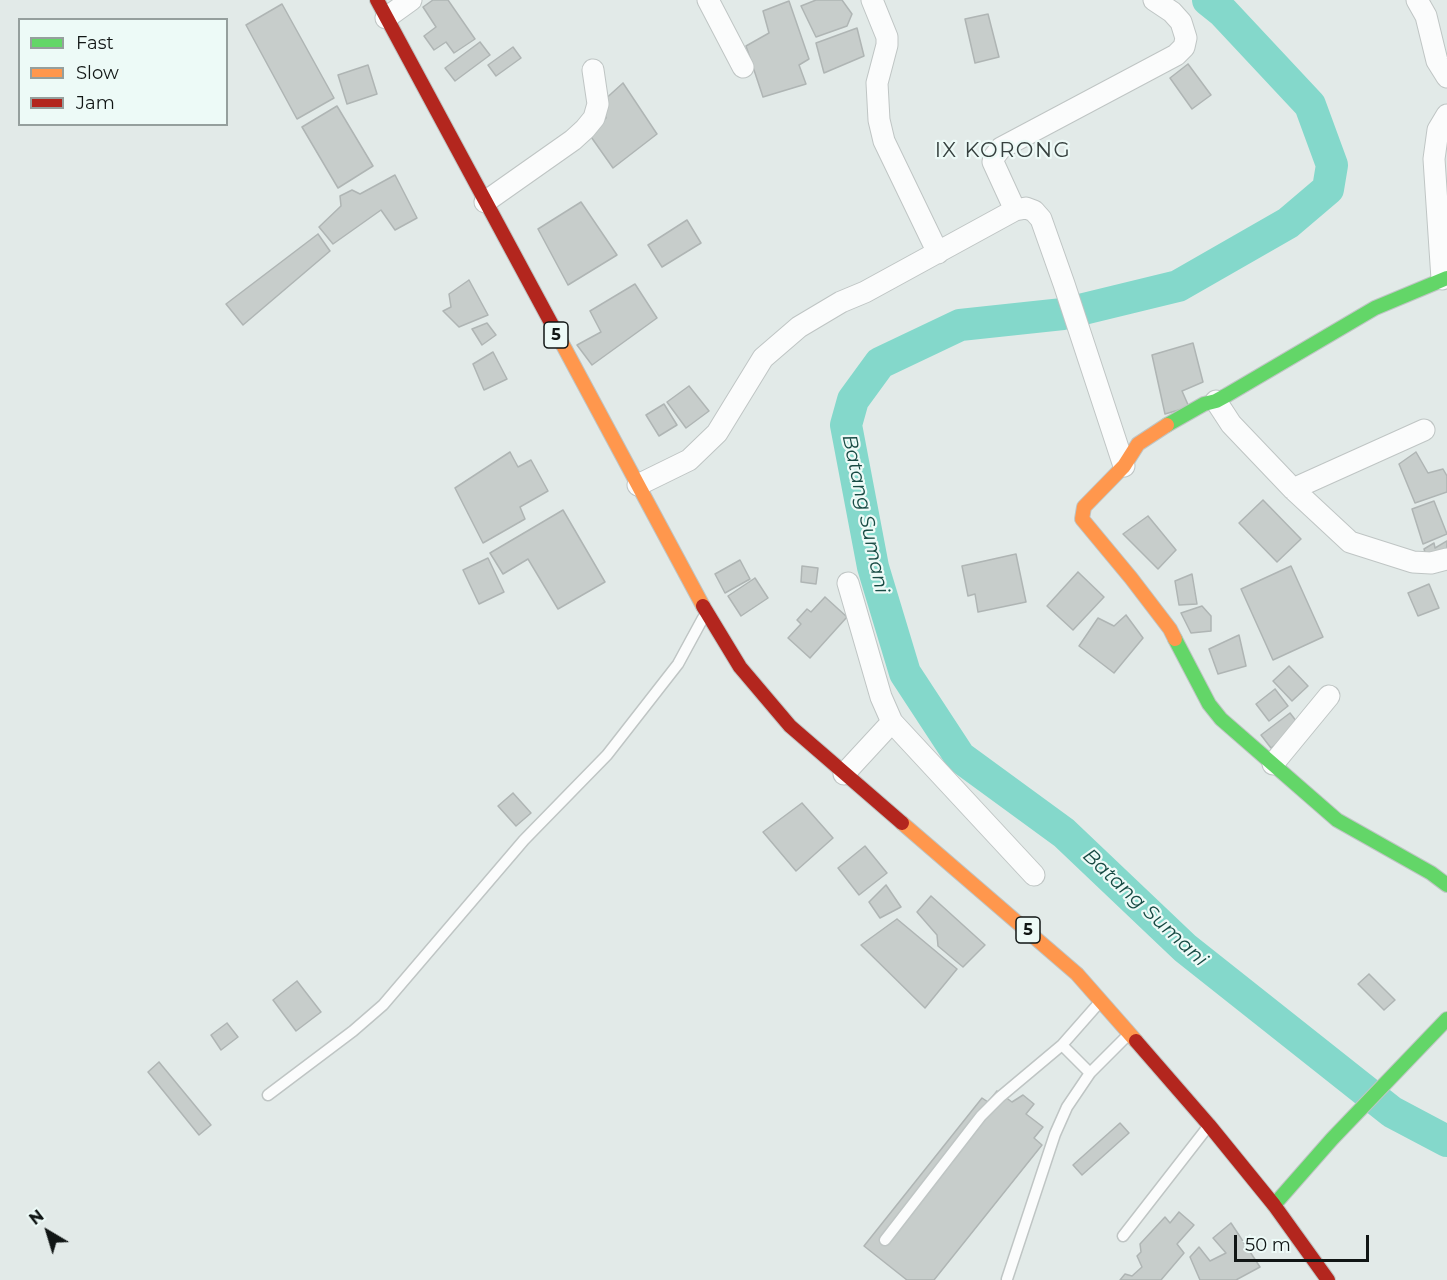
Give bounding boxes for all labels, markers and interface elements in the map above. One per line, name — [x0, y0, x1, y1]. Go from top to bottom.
legend — [18, 18, 228, 126]
text: Fast — [76, 32, 114, 54]
text: Slow — [76, 62, 119, 84]
text: Jam — [76, 92, 115, 114]
district label: IX KORONG — [935, 138, 1071, 164]
road number: 5 — [544, 322, 568, 348]
water label: Batang Sumani — [836, 432, 894, 596]
water label: Batang Sumani — [1078, 844, 1212, 972]
road number: 5 — [1016, 917, 1040, 943]
north arrow — [18, 1202, 78, 1262]
text: N — [26, 1206, 48, 1229]
scale bar — [1237, 1223, 1372, 1261]
text: 50 m — [1245, 1234, 1291, 1256]

